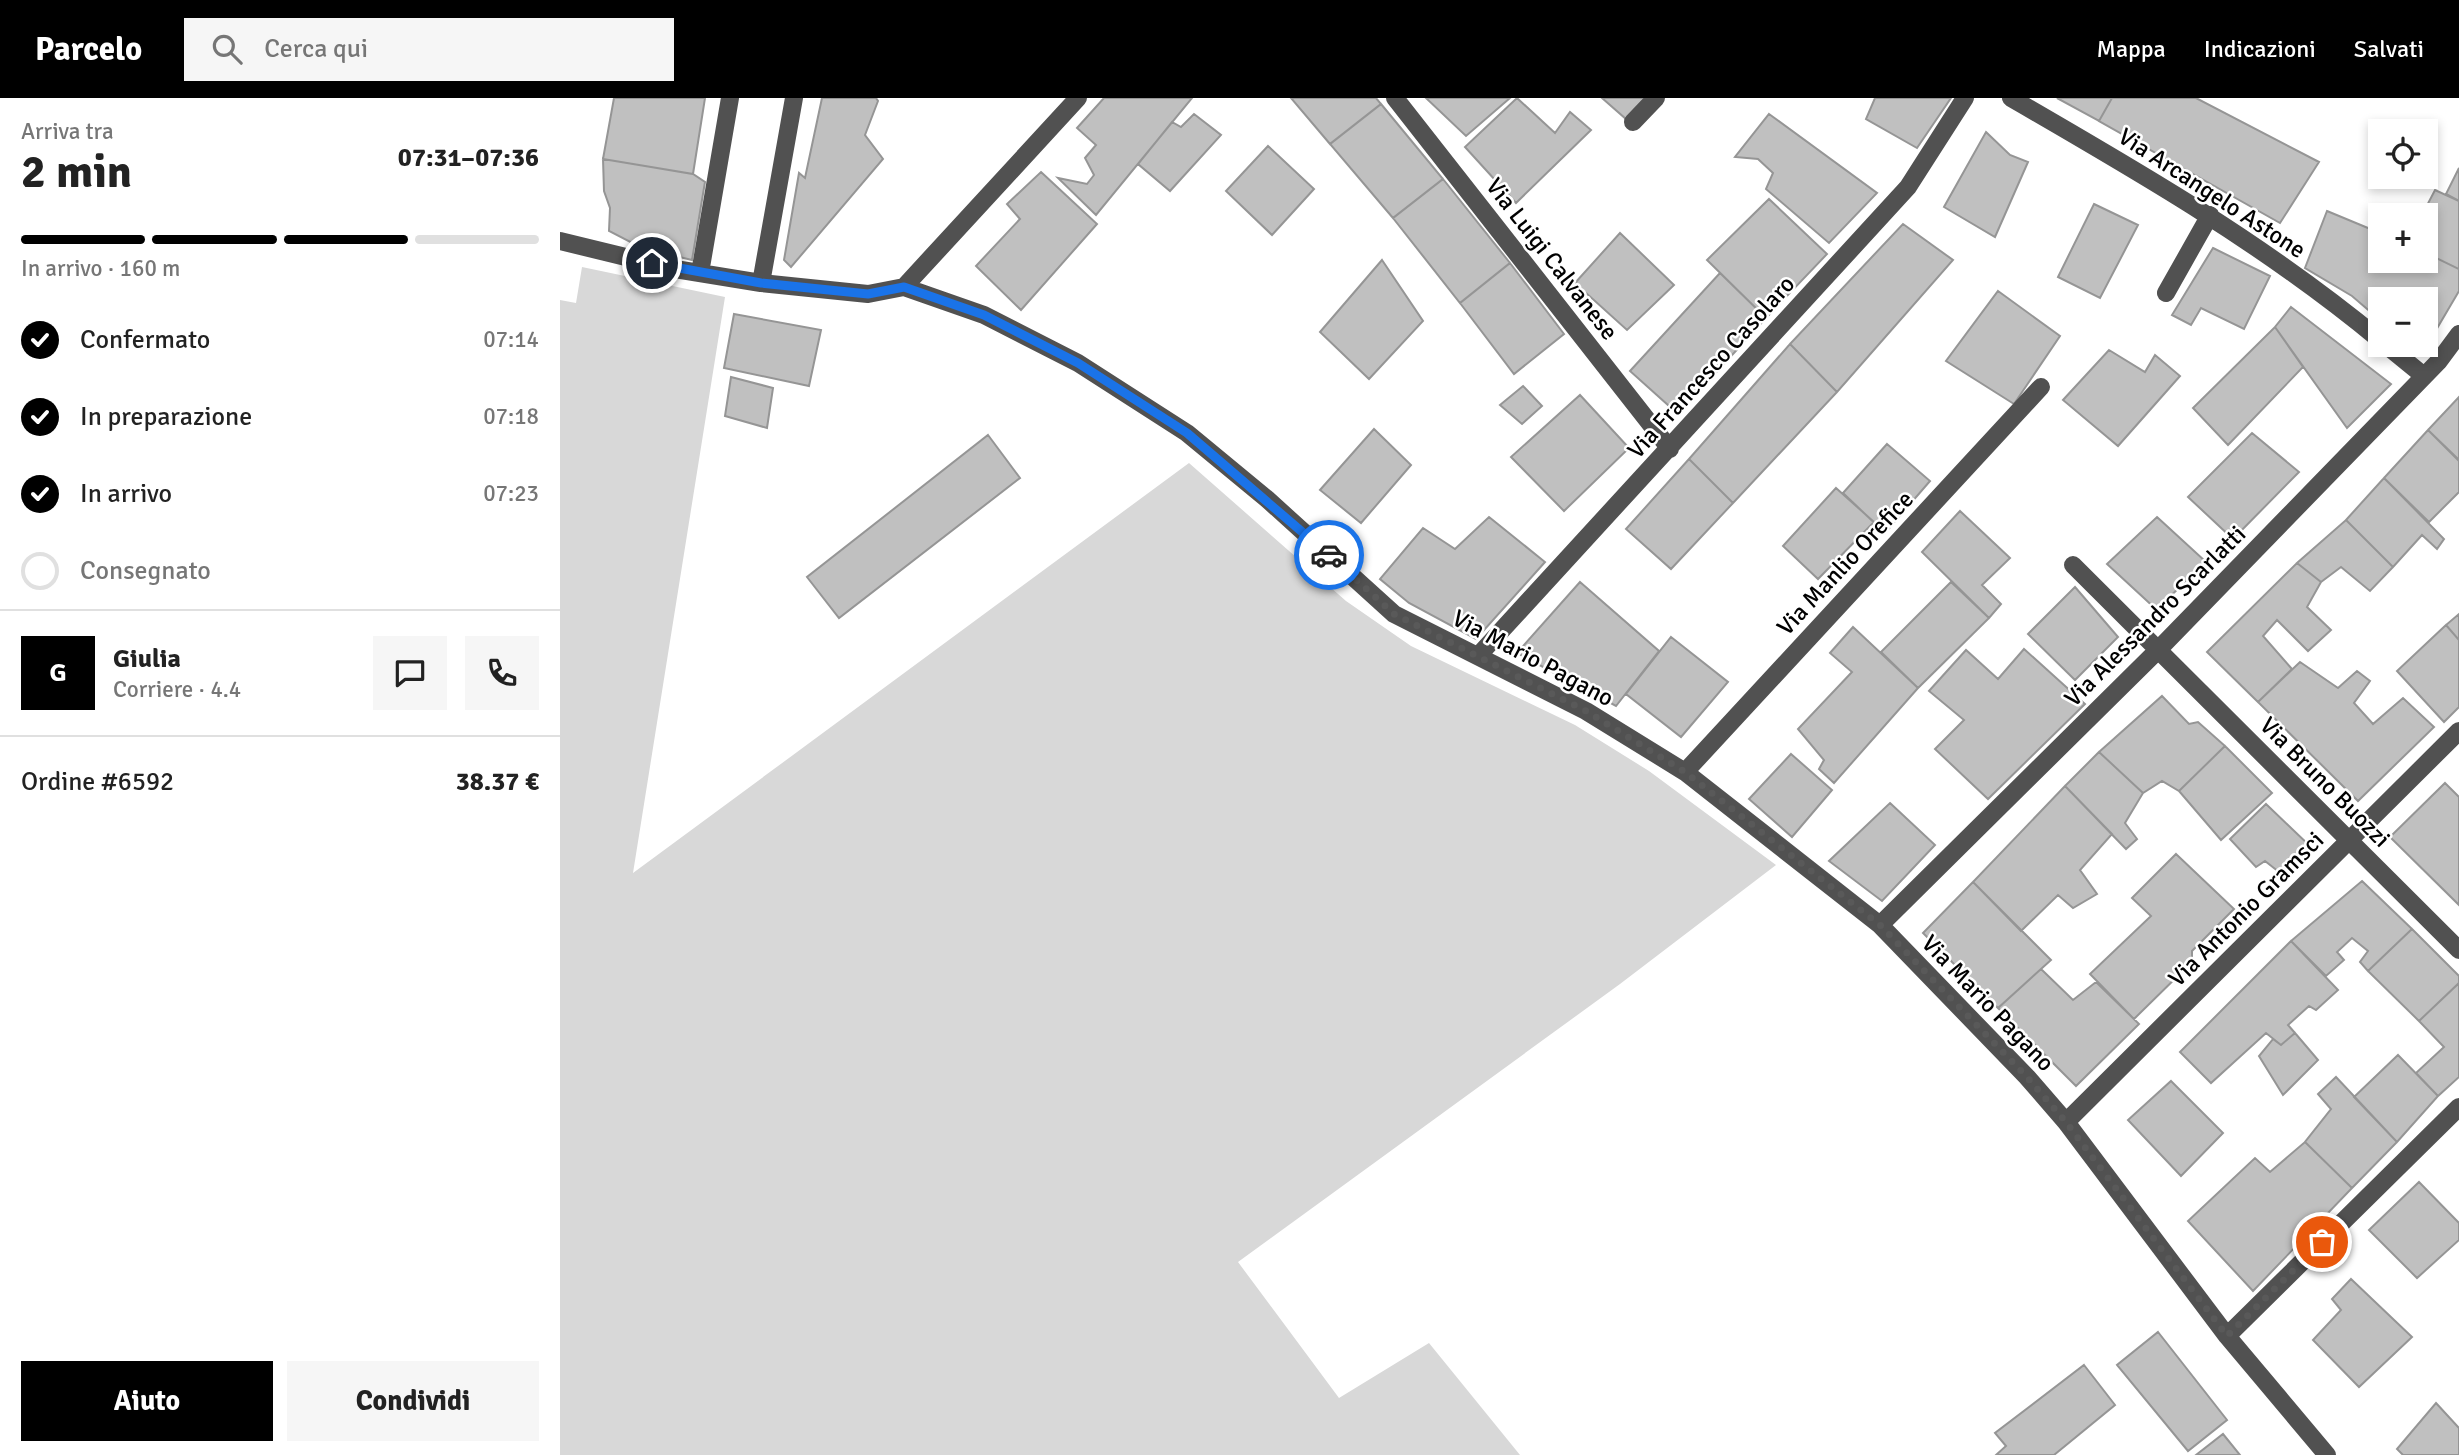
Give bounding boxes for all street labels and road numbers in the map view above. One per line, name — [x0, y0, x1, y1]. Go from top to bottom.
street label: Via Arcangelo Astone — [2113, 121, 2311, 265]
street label: Via Luigi Calvanese — [1479, 172, 1625, 346]
street label: Via Francesco Casolaro — [1621, 269, 1801, 465]
street label: Via Manlio Orefice — [1770, 484, 1920, 642]
street label: Via Alessandro Scarlatti — [2058, 519, 2252, 713]
street label: Via Mario Pagano — [1447, 603, 1619, 713]
street label: Via Bruno Buozzi — [2253, 710, 2397, 854]
street label: Via Antonio Gramsci — [2162, 825, 2330, 993]
street label: Via Mario Pagano — [1915, 928, 2061, 1078]

